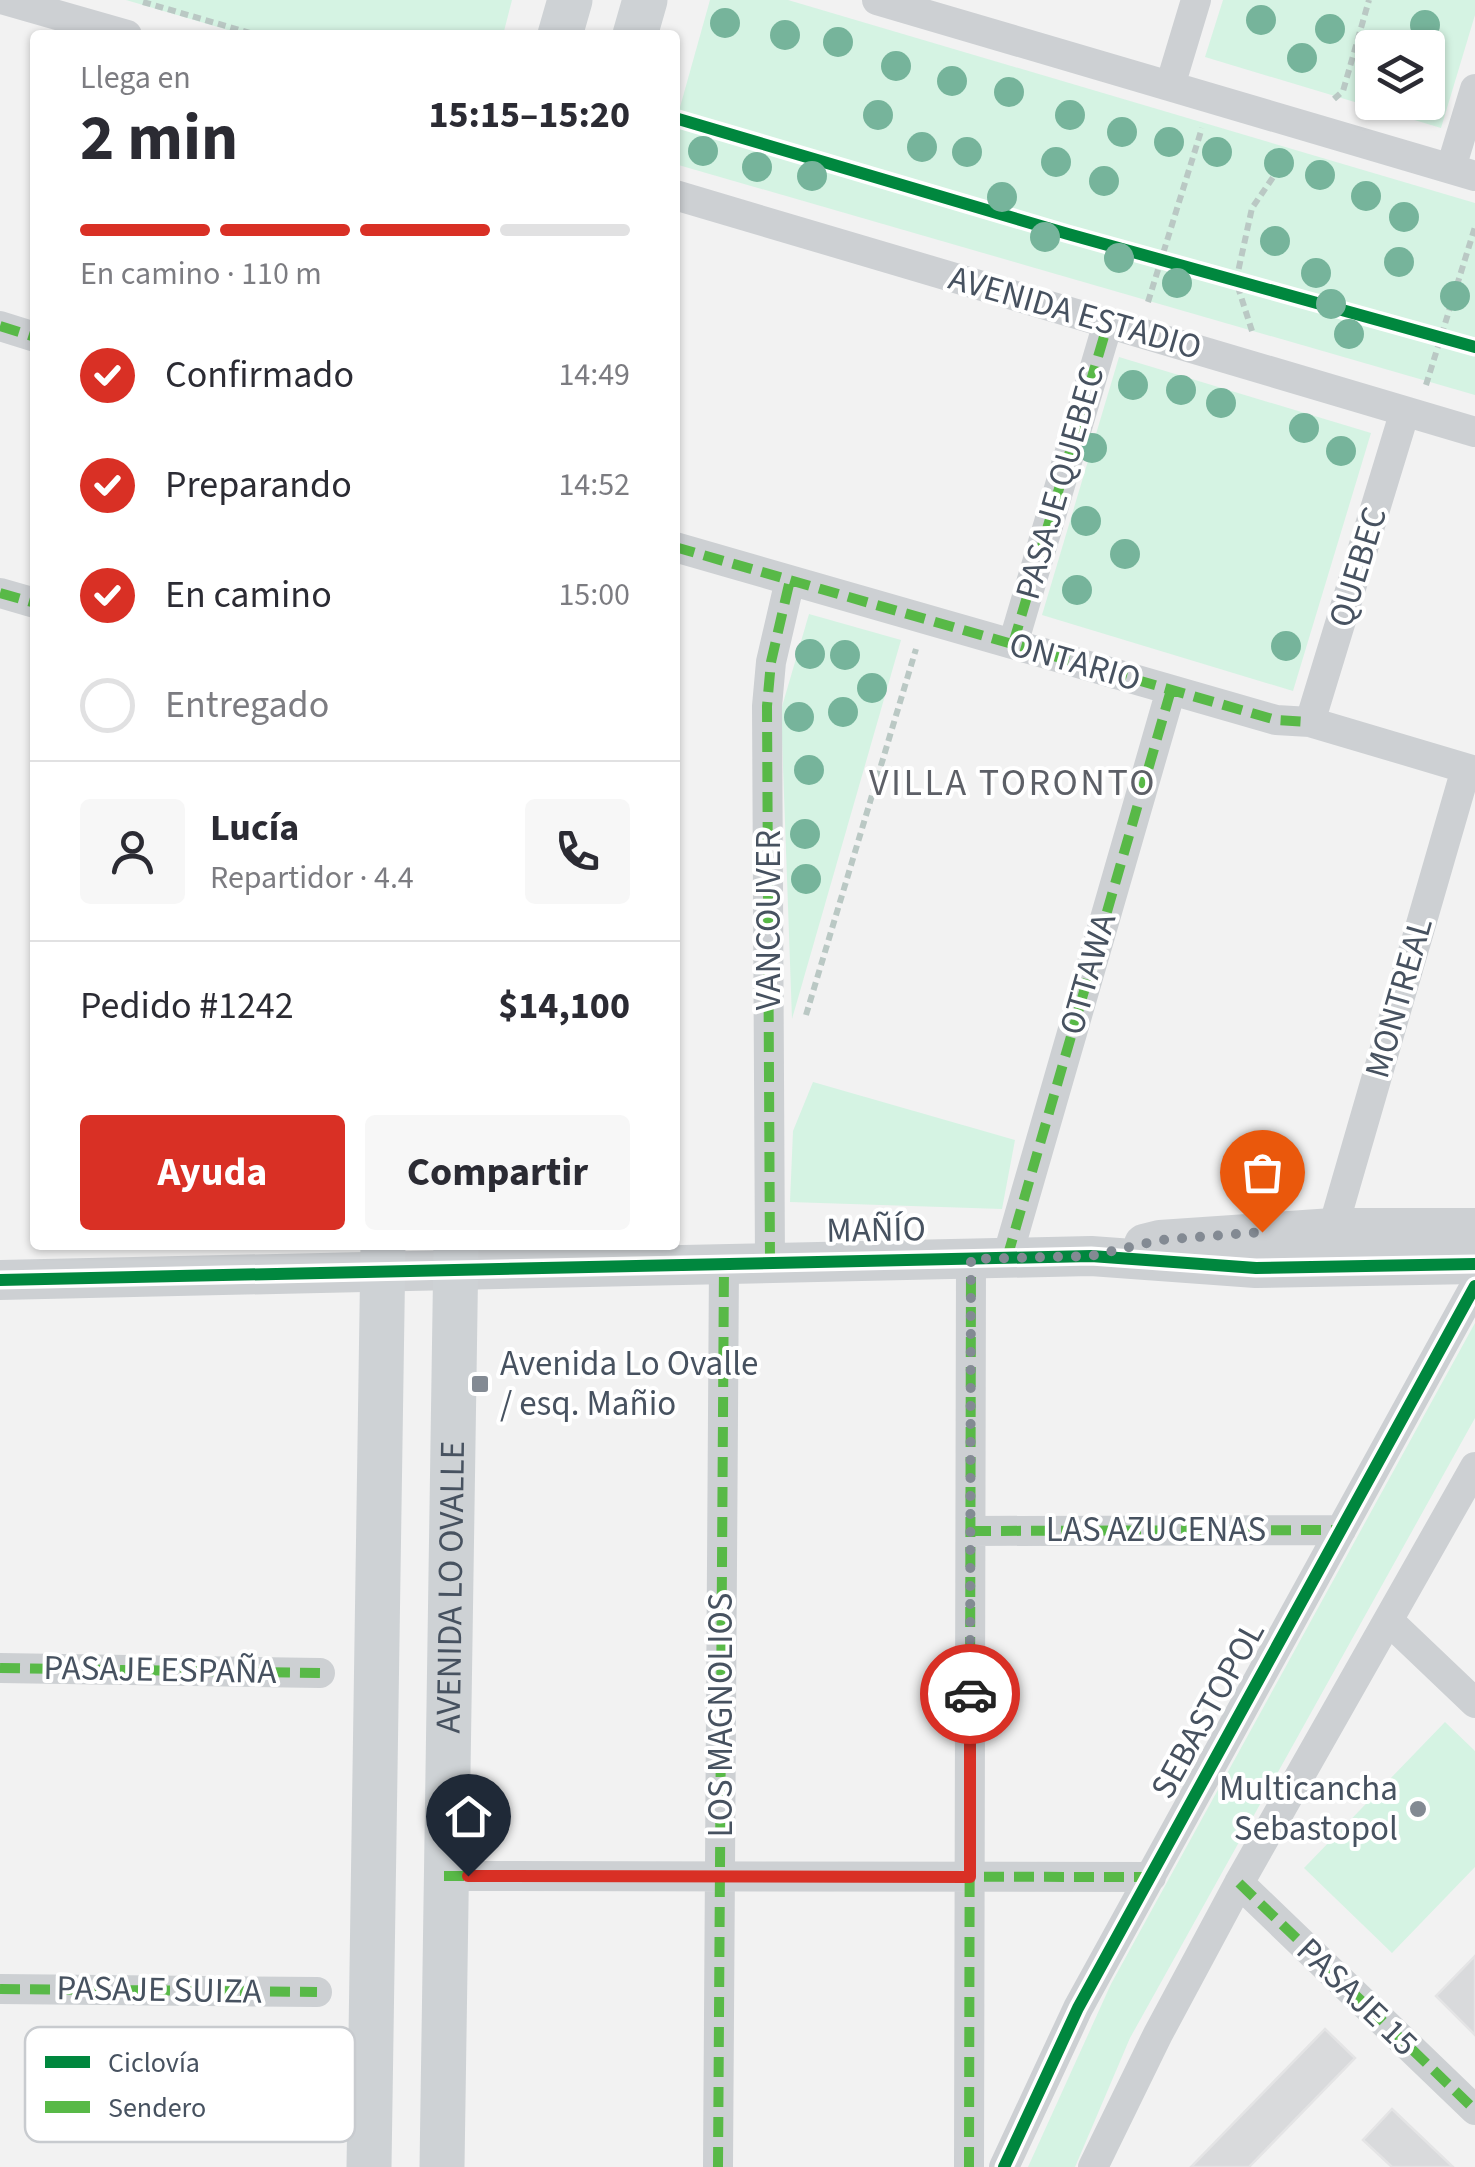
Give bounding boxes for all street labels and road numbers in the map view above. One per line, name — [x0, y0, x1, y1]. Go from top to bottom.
street label: AVENIDA ESTADIO — [943, 253, 1207, 373]
street label: PASAJE QUEBEC — [1003, 361, 1117, 605]
street label: QUEBEC — [1316, 501, 1400, 633]
street label: ONTARIO — [1003, 619, 1147, 705]
street label: VANCOUVER — [744, 830, 794, 1010]
street label: OTTAWA — [1047, 907, 1129, 1041]
street label: MONTREAL — [1352, 912, 1446, 1084]
street label: MAÑÍO — [826, 1204, 926, 1256]
street label: AVENIDA LO OVALLE — [424, 1440, 478, 1734]
street label: LAS AZUCENAS — [1046, 1505, 1266, 1555]
street label: LOS MAGNOLIOS — [696, 1593, 746, 1837]
street label: SEBASTOPOL — [1139, 1612, 1277, 1808]
street label: PASAJE ESPAÑA — [43, 1643, 277, 1697]
street label: PASAJE 15 — [1285, 1926, 1429, 2068]
street label: PASAJE SUIZA — [56, 1963, 262, 2017]

